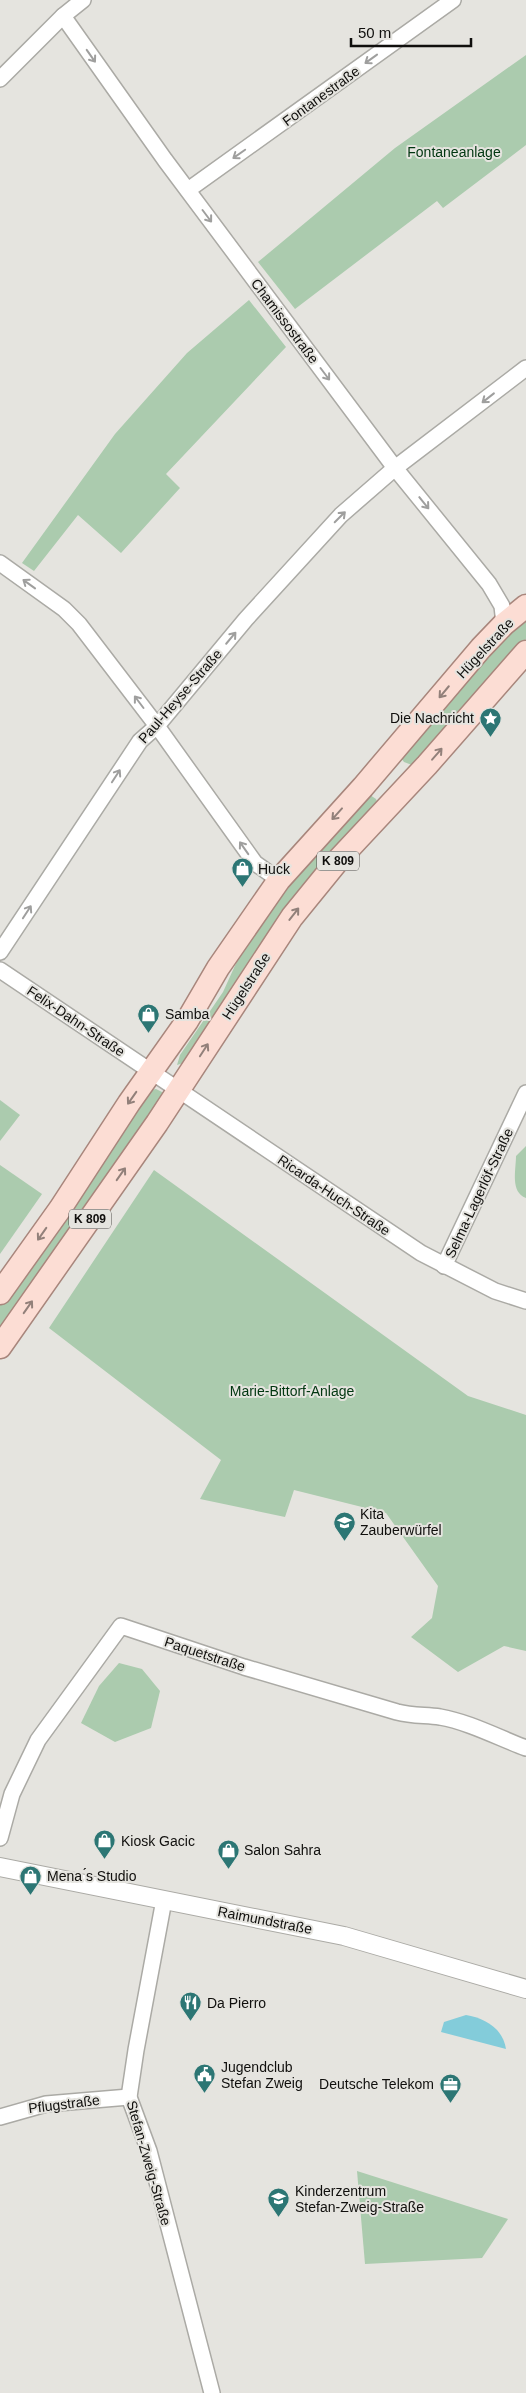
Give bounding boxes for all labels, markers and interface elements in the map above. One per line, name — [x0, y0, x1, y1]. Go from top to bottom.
scale bar — [351, 15, 471, 47]
text: 50 m — [358, 24, 391, 41]
one-way arrow — [86, 49, 96, 63]
one-way arrow — [364, 54, 378, 64]
street label: Fontanestraße — [279, 63, 363, 129]
park label: Fontaneanlage — [407, 144, 501, 160]
one-way arrow — [232, 149, 246, 159]
one-way arrow — [202, 209, 212, 223]
street label: Chamissostraße — [248, 275, 322, 367]
one-way arrow — [320, 367, 330, 381]
one-way arrow — [481, 392, 494, 403]
one-way arrow — [418, 497, 429, 510]
one-way arrow — [334, 511, 346, 523]
one-way arrow — [23, 578, 36, 589]
street label: Hügelstraße — [453, 615, 517, 681]
one-way arrow — [225, 632, 236, 645]
street label: Paul-Heyse-Straße — [135, 646, 225, 746]
one-way arrow — [439, 685, 450, 698]
one-way arrow — [134, 695, 144, 709]
place icon: Die Nachricht — [478, 706, 502, 737]
place label: Die Nachricht — [390, 710, 474, 726]
one-way arrow — [431, 747, 442, 760]
one-way arrow — [111, 769, 122, 783]
one-way arrow — [331, 808, 343, 821]
one-way arrow — [239, 841, 249, 855]
road number: K 809 — [317, 851, 359, 870]
shop icon: Huck — [230, 857, 254, 888]
place label: Huck — [258, 861, 291, 877]
one-way arrow — [22, 905, 32, 919]
one-way arrow — [289, 907, 299, 921]
street label: Hügelstraße — [219, 949, 274, 1022]
street label: Felix-Dahn-Straße — [24, 982, 128, 1060]
shop icon: Samba — [137, 1002, 161, 1033]
place label: Samba — [165, 1006, 210, 1022]
one-way arrow — [199, 1043, 209, 1057]
one-way arrow — [127, 1091, 137, 1105]
street label: Selma-Lagerlöf-Straße — [442, 1125, 516, 1261]
street label: Ricarda-Huch-Straße — [275, 1151, 393, 1239]
one-way arrow — [116, 1167, 126, 1181]
road number: K 809 — [69, 1210, 111, 1228]
one-way arrow — [37, 1227, 48, 1240]
one-way arrow — [23, 1301, 34, 1314]
park label: Marie-Bittorf-Anlage — [230, 1383, 354, 1399]
place label: Kita Zauberwürfel — [360, 1506, 442, 1538]
school or university icon: Kita Zauberwürfel — [332, 1510, 356, 1541]
street label: Paquetstraße — [163, 1633, 248, 1675]
shop icon: Kiosk Gacic — [93, 1829, 117, 1860]
place label: Kiosk Gacic — [121, 1833, 195, 1849]
shop icon: Salon Sahra — [216, 1838, 240, 1869]
place label: Salon Sahra — [244, 1842, 321, 1858]
shop icon: Mena ́s Studio — [19, 1864, 43, 1895]
place label: Mena ́s Studio — [47, 1868, 137, 1884]
street label: Raimundstraße — [217, 1903, 314, 1937]
restaurant icon: Da Pierro — [179, 1991, 203, 2022]
place label: Da Pierro — [207, 1995, 266, 2011]
place label: Jugendclub Stefan Zweig — [221, 2059, 303, 2091]
public building icon: Jugendclub Stefan Zweig — [193, 2063, 217, 2094]
office icon: Deutsche Telekom — [438, 2072, 462, 2103]
place label: Deutsche Telekom — [319, 2076, 434, 2092]
street label: Pflugstraße — [27, 2092, 101, 2116]
street label: Stefan-Zweig-Straße — [124, 2099, 175, 2227]
place label: Kinderzentrum Stefan-Zweig-Straße — [295, 2183, 424, 2215]
school or university icon: Kinderzentrum Stefan-Zweig-Straße — [267, 2187, 291, 2218]

